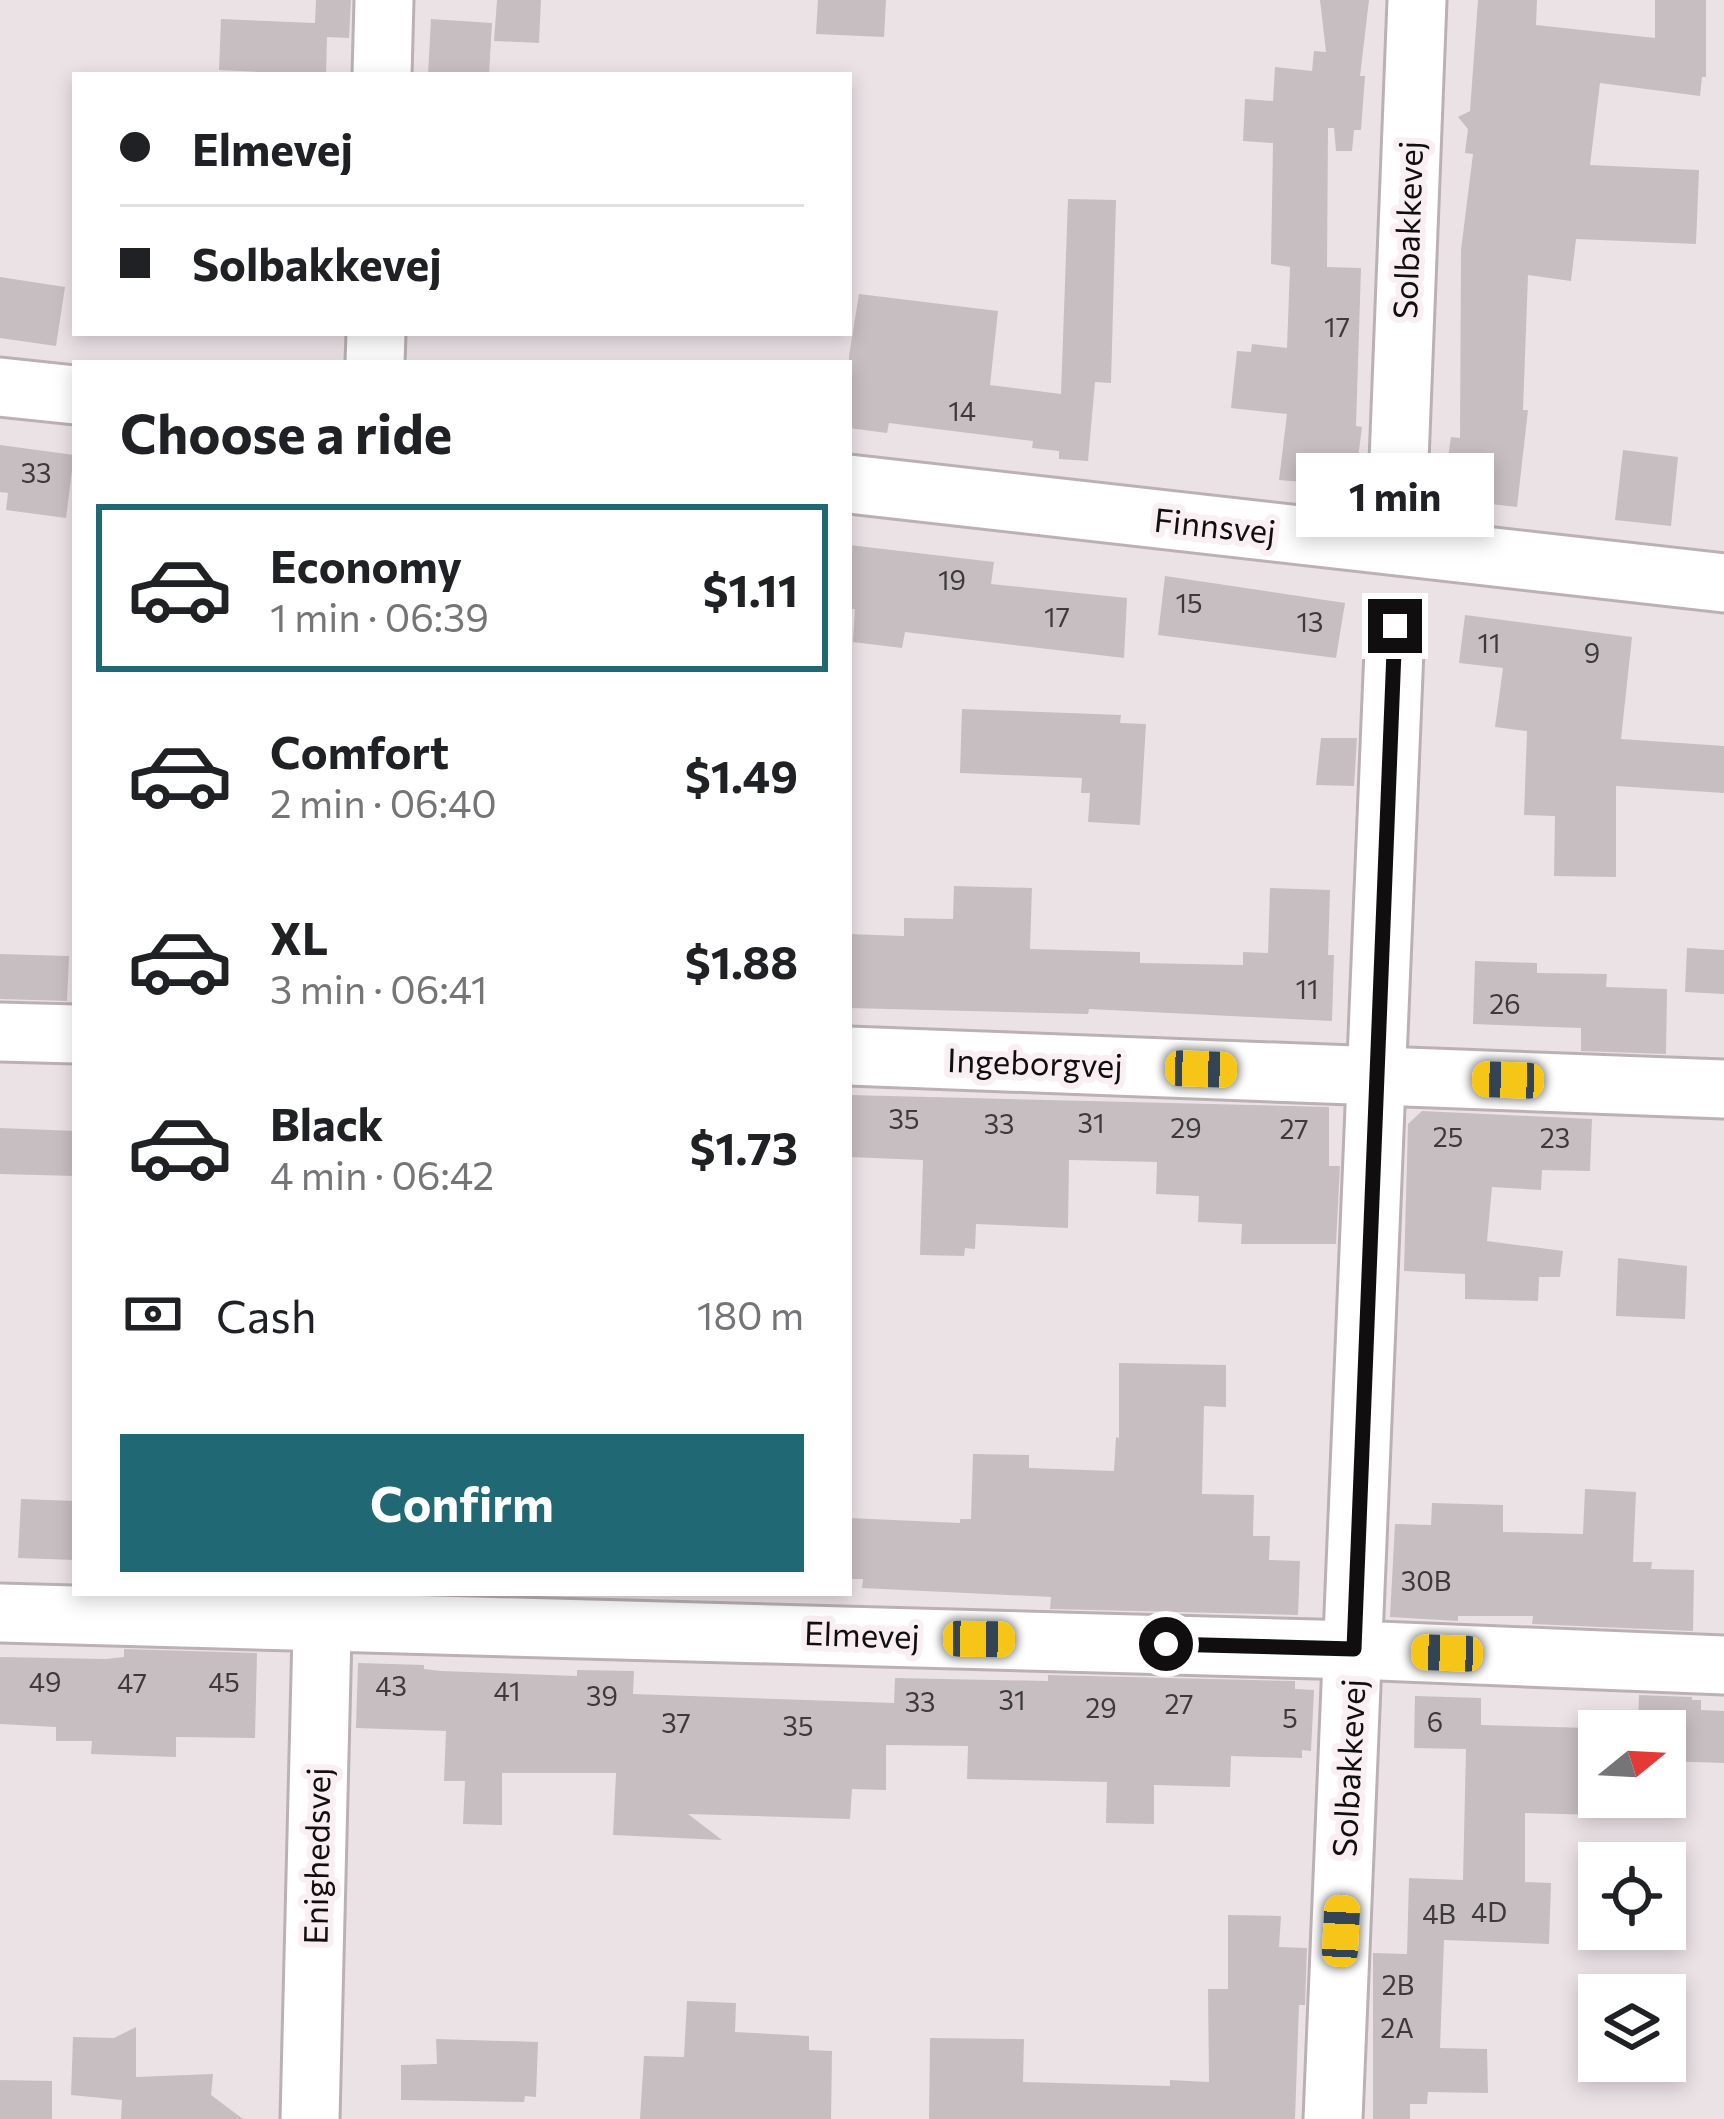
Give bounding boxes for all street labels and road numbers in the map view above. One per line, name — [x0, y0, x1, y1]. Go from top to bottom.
street label: Solbakkevej — [1383, 140, 1430, 320]
street label: Finnsvej — [1152, 498, 1278, 551]
street label: Ingeborgvej — [947, 1038, 1124, 1085]
street label: Elmevej — [803, 1611, 921, 1656]
street label: Solbakkevej — [1322, 1678, 1373, 1858]
street label: Enighedsvej — [293, 1767, 338, 1945]

